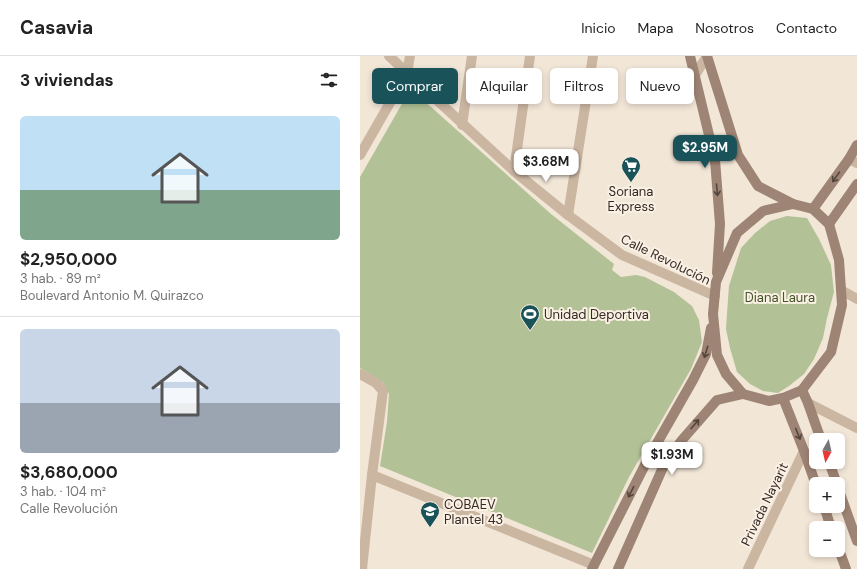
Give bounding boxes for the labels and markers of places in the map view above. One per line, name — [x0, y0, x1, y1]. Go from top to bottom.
pin: $2.95M — [672, 135, 738, 169]
pin: $3.68M — [513, 149, 579, 183]
supermarket icon: Soriana Express — [620, 155, 642, 183]
place label: Soriana Express — [608, 183, 654, 215]
sports icon: Unidad Deportiva — [519, 303, 541, 331]
place label: Unidad Deportiva — [544, 306, 649, 323]
pin: $1.93M — [639, 442, 705, 476]
place label: COBAEV Plantel 43 — [444, 496, 503, 528]
school or university icon: COBAEV Plantel 43 — [419, 500, 441, 528]

